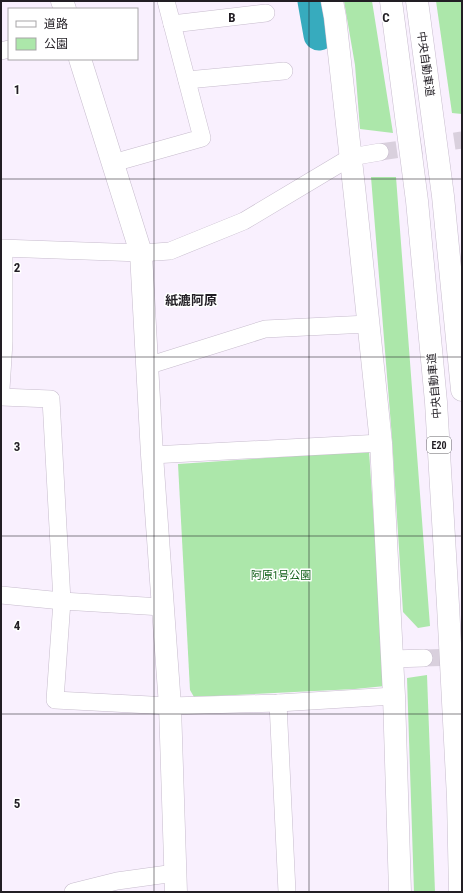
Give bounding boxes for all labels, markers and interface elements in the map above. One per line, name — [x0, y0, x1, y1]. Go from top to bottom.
legend — [8, 8, 138, 60]
text: B — [228, 10, 236, 25]
text: C — [382, 10, 390, 25]
text: 道路 — [44, 17, 68, 31]
street label: 中央自動車道 — [414, 30, 437, 98]
text: 公園 — [44, 37, 68, 51]
text: 1 — [14, 82, 20, 97]
text: 2 — [14, 260, 21, 275]
district label: 紙漉阿原 — [165, 293, 217, 308]
street label: 中央自動車道 — [425, 353, 444, 419]
road number: E20 — [427, 437, 451, 453]
text: 3 — [14, 439, 20, 454]
park label: 阿原1号公園 — [251, 569, 311, 582]
text: 4 — [14, 618, 21, 633]
text: 5 — [14, 796, 21, 811]

